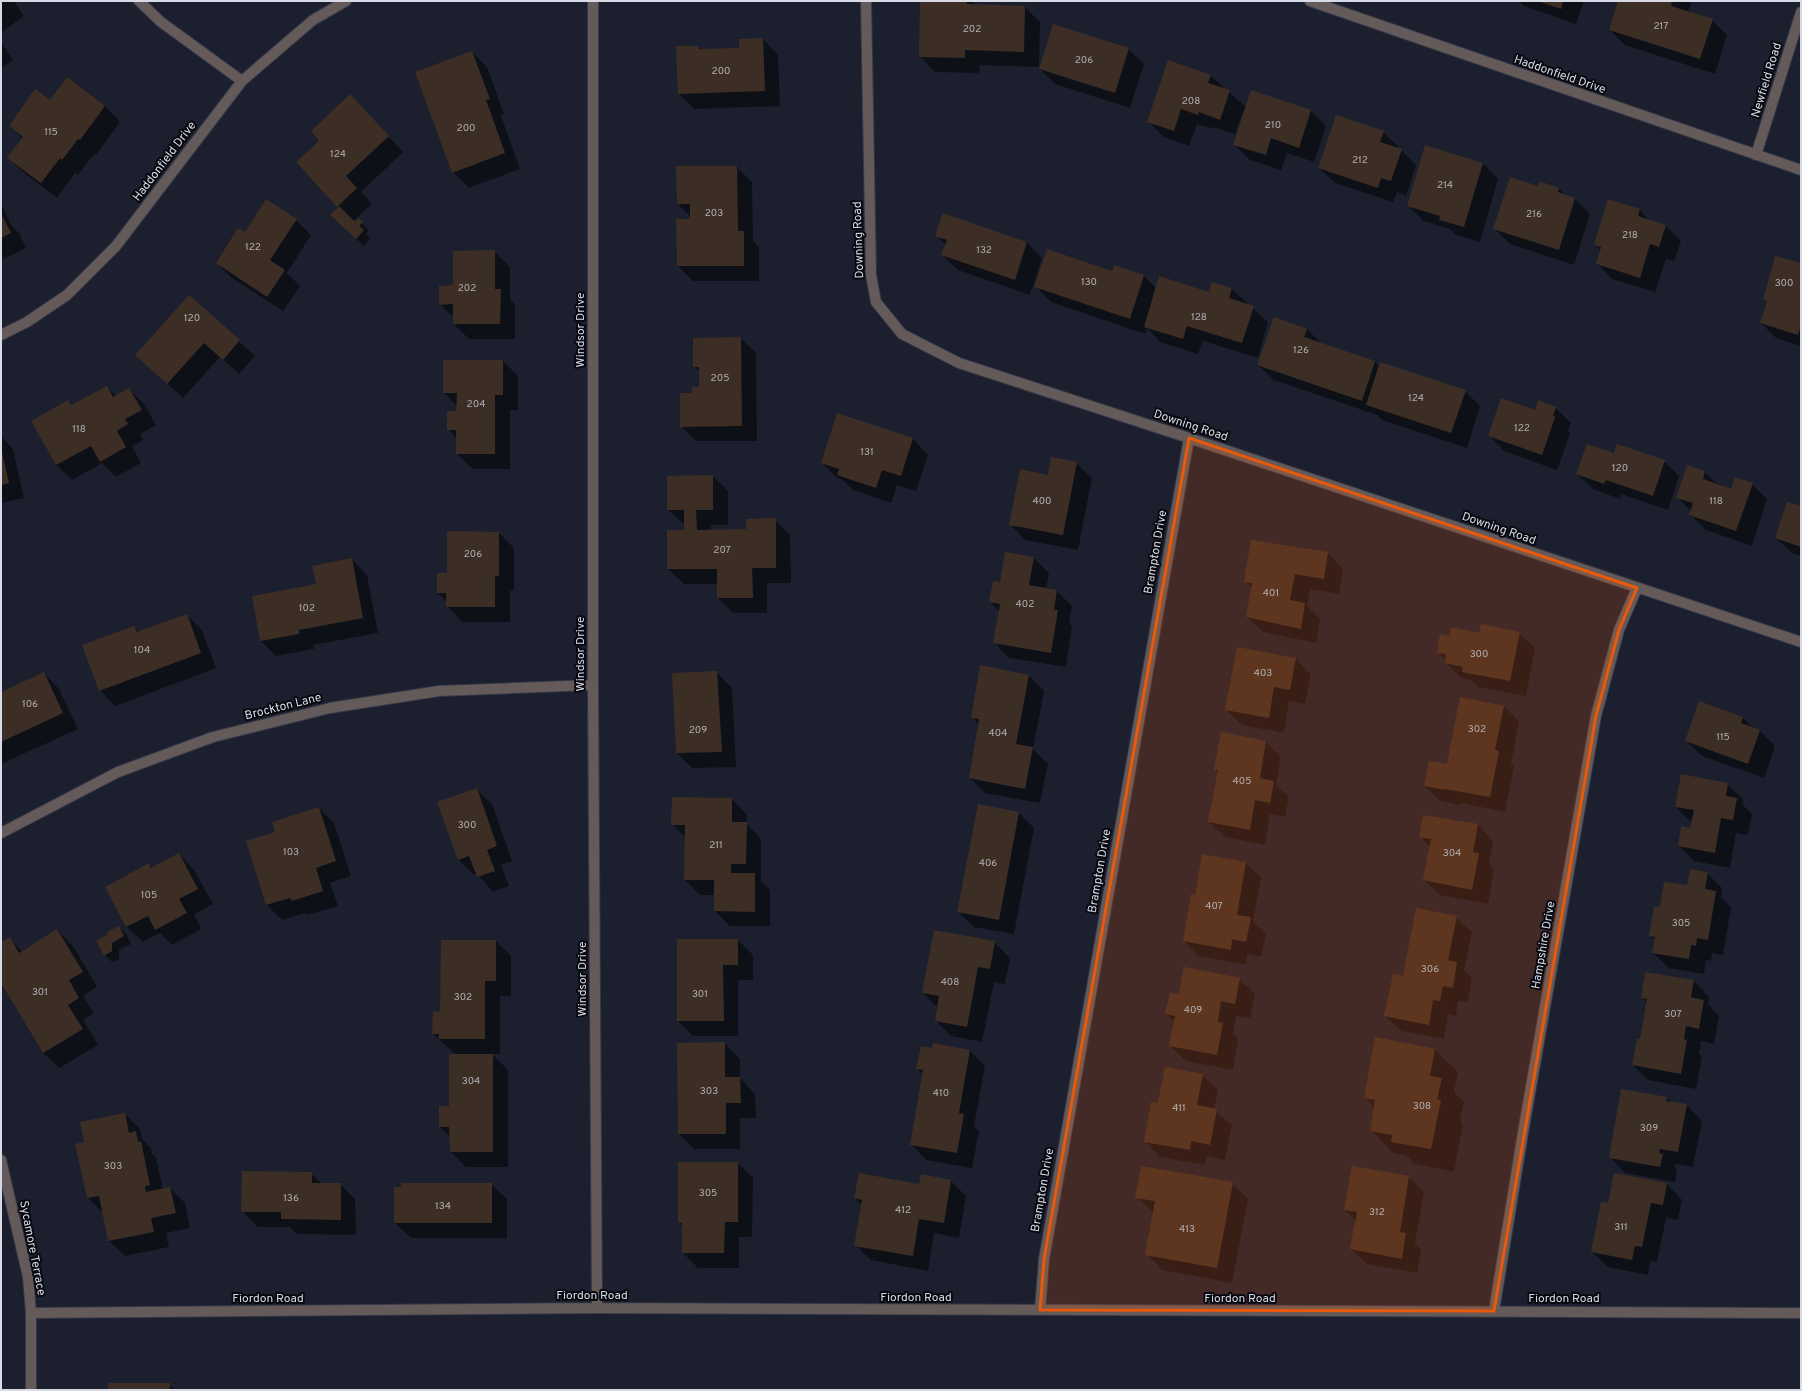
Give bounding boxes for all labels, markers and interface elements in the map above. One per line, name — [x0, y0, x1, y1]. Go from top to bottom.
house number: 217 — [1653, 20, 1669, 33]
house number: 202 — [963, 23, 981, 36]
street label: Newfield Road — [1748, 41, 1786, 120]
street label: Haddonfield Drive — [1512, 52, 1608, 98]
house number: 206 — [1075, 54, 1093, 67]
house number: 200 — [712, 65, 730, 78]
house number: 208 — [1182, 95, 1200, 108]
street label: Haddonfield Drive — [130, 118, 200, 205]
house number: 210 — [1265, 119, 1281, 132]
house number: 200 — [457, 122, 475, 135]
house number: 115 — [44, 126, 58, 139]
house number: 124 — [330, 148, 346, 161]
house number: 212 — [1352, 154, 1368, 167]
house number: 214 — [1437, 179, 1453, 192]
street label: Downing Road — [850, 201, 868, 279]
house number: 203 — [705, 207, 723, 220]
house number: 216 — [1526, 208, 1542, 221]
house number: 218 — [1622, 229, 1638, 242]
house number: 122 — [245, 241, 261, 254]
house number: 132 — [976, 244, 992, 257]
house number: 130 — [1081, 276, 1097, 289]
house number: 300 — [1775, 277, 1793, 290]
house number: 202 — [458, 282, 476, 295]
street label: Windsor Drive — [573, 293, 589, 367]
house number: 128 — [1191, 311, 1207, 324]
house number: 120 — [184, 312, 200, 325]
house number: 126 — [1293, 344, 1309, 357]
house number: 205 — [711, 372, 729, 385]
house number: 124 — [1408, 392, 1424, 405]
house number: 204 — [467, 398, 485, 411]
street label: Downing Road — [1151, 406, 1230, 446]
house number: 122 — [1514, 422, 1530, 435]
house number: 118 — [72, 423, 86, 436]
house number: 131 — [860, 446, 874, 459]
house number: 120 — [1612, 462, 1628, 475]
house number: 400 — [1033, 495, 1051, 508]
house number: 118 — [1709, 495, 1723, 508]
street label: Brampton Drive — [1141, 509, 1171, 595]
street label: Downing Road — [1460, 509, 1538, 549]
house number: 207 — [713, 544, 731, 557]
house number: 206 — [464, 548, 482, 561]
house number: 401 — [1263, 587, 1279, 600]
house number: 402 — [1016, 598, 1034, 611]
house number: 102 — [299, 602, 315, 615]
street label: Windsor Drive — [573, 617, 589, 691]
house number: 104 — [134, 644, 150, 657]
house number: 300 — [1470, 648, 1488, 661]
house number: 403 — [1254, 667, 1272, 680]
street label: Brockton Lane — [243, 690, 323, 724]
house number: 106 — [22, 698, 38, 711]
house number: 302 — [1468, 723, 1486, 736]
house number: 209 — [689, 724, 707, 737]
house number: 404 — [989, 727, 1007, 740]
house number: 115 — [1716, 731, 1730, 744]
house number: 405 — [1233, 775, 1251, 788]
house number: 300 — [458, 819, 476, 832]
street label: Brampton Drive — [1085, 828, 1115, 914]
house number: 211 — [709, 839, 723, 852]
house number: 103 — [283, 846, 299, 859]
house number: 304 — [1443, 847, 1461, 860]
house number: 406 — [979, 857, 997, 870]
house number: 105 — [141, 889, 157, 902]
house number: 407 — [1205, 900, 1223, 913]
street label: Hampshire Drive — [1528, 900, 1560, 990]
house number: 305 — [1672, 917, 1690, 930]
street label: Windsor Drive — [575, 942, 591, 1016]
house number: 306 — [1421, 963, 1439, 976]
house number: 408 — [941, 976, 959, 989]
house number: 301 — [32, 986, 48, 999]
house number: 301 — [692, 988, 708, 1001]
house number: 302 — [454, 991, 472, 1004]
house number: 409 — [1184, 1004, 1202, 1017]
house number: 307 — [1664, 1008, 1682, 1021]
house number: 304 — [462, 1075, 480, 1088]
house number: 303 — [700, 1085, 718, 1098]
house number: 410 — [933, 1087, 949, 1100]
house number: 308 — [1413, 1100, 1431, 1113]
house number: 411 — [1172, 1102, 1186, 1115]
house number: 309 — [1640, 1122, 1658, 1135]
street label: Brampton Drive — [1028, 1147, 1058, 1233]
house number: 303 — [104, 1160, 122, 1173]
house number: 305 — [699, 1187, 717, 1200]
house number: 136 — [283, 1192, 299, 1205]
street label: Sycamore Terrace — [15, 1199, 49, 1297]
house number: 134 — [435, 1200, 451, 1213]
house number: 412 — [895, 1204, 911, 1217]
house number: 312 — [1369, 1206, 1385, 1219]
house number: 311 — [1614, 1221, 1628, 1234]
house number: 413 — [1179, 1223, 1195, 1236]
street label: Fiordon Road — [556, 1288, 628, 1304]
street label: Fiordon Road — [880, 1290, 952, 1306]
street label: Fiordon Road — [232, 1291, 304, 1307]
street label: Fiordon Road — [1204, 1291, 1276, 1307]
street label: Fiordon Road — [1528, 1291, 1600, 1307]

